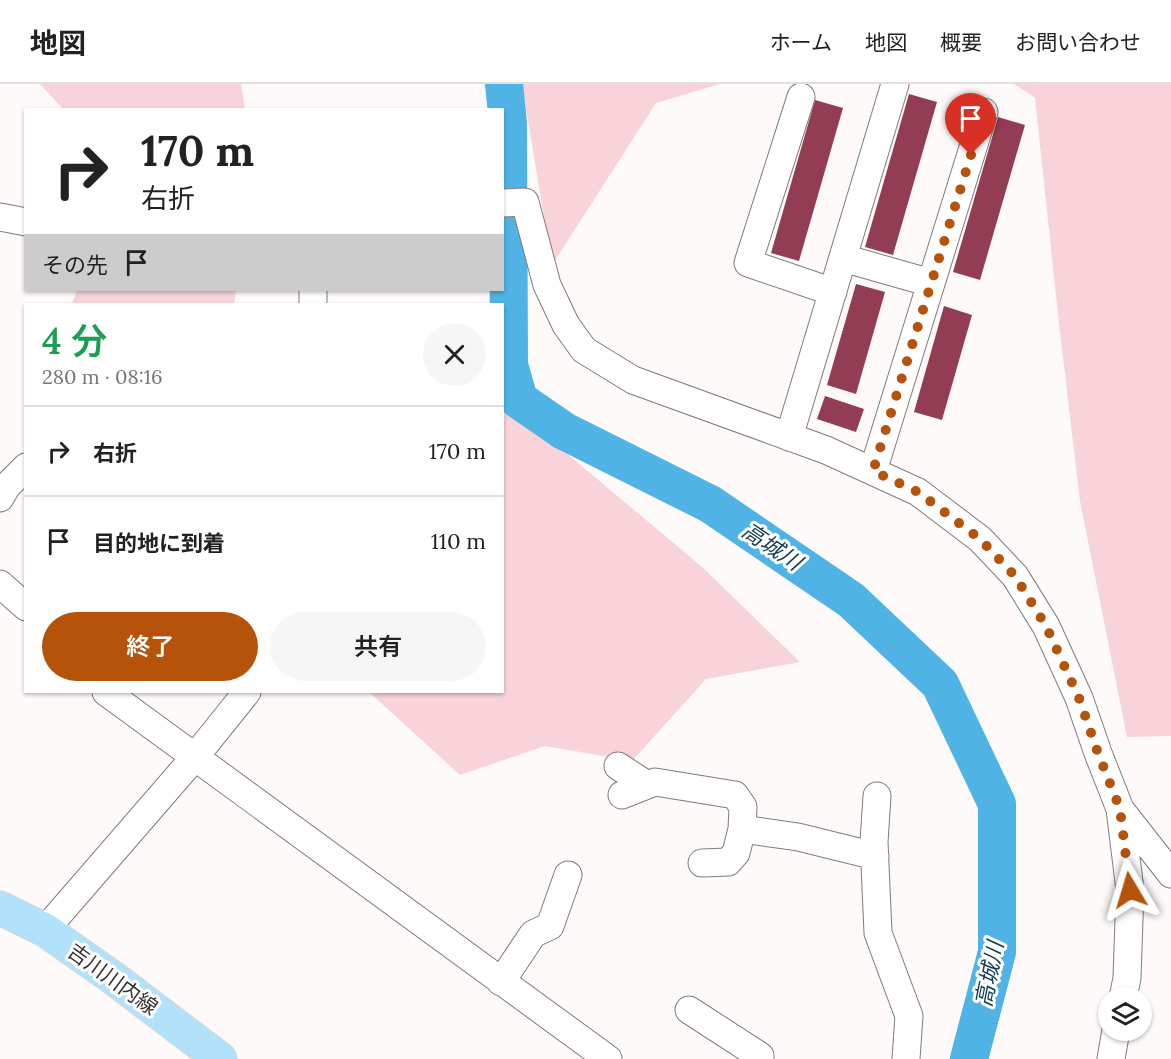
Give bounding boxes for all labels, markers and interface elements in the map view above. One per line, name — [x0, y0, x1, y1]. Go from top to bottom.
text: 地図 — [30, 25, 86, 61]
text: ホーム — [770, 29, 832, 56]
text: 地図 — [865, 29, 907, 56]
text: 概要 — [940, 29, 982, 56]
text: お問い合わせ — [1015, 29, 1141, 56]
pin — [945, 93, 996, 155]
icon: arrive — [954, 102, 987, 135]
text: 170 m — [141, 124, 254, 178]
icon: right — [42, 132, 120, 210]
text: 右折 — [141, 181, 195, 215]
icon: arrive — [120, 246, 153, 279]
text: その先 — [42, 251, 108, 279]
text: 4 分 — [42, 318, 107, 364]
button: close — [423, 323, 486, 386]
text: 280 m · 08:16 — [42, 364, 163, 389]
icon: right — [42, 435, 75, 468]
text: 170 m — [429, 437, 486, 465]
text: 右折 — [93, 439, 137, 467]
water label: 高城川 — [737, 516, 809, 577]
icon: arrive — [42, 525, 75, 558]
text: 110 m — [431, 527, 486, 555]
text: 目的地に到着 — [93, 529, 225, 557]
button: 終了 — [42, 612, 258, 681]
button: 共有 — [270, 612, 486, 681]
position arrow — [1098, 858, 1162, 922]
street label: 吉川川内線 — [63, 937, 163, 1021]
water label: 高城川 — [969, 937, 1009, 1009]
map controls — [1098, 987, 1152, 1041]
button: layers — [1098, 987, 1152, 1041]

